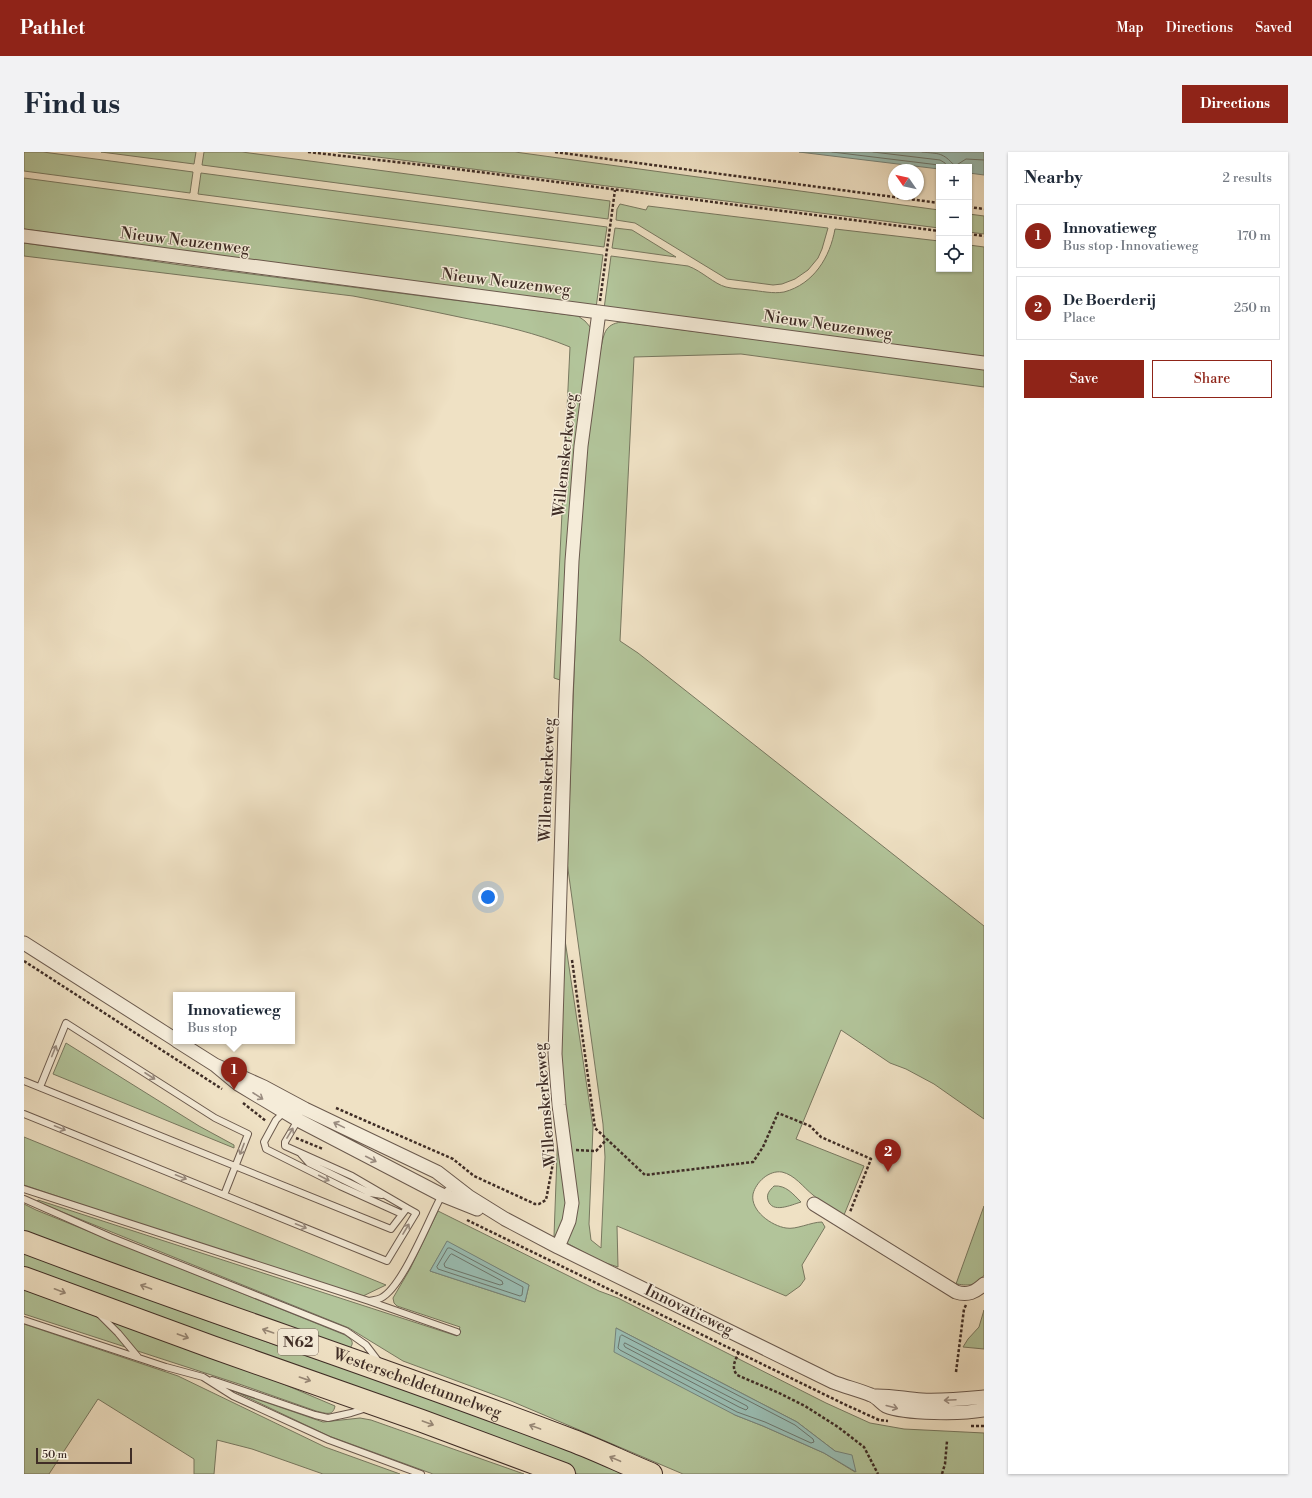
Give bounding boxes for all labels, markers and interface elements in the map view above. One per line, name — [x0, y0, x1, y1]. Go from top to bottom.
text: Pathlet — [20, 16, 85, 40]
text: Map — [1116, 19, 1144, 37]
text: Directions — [1166, 19, 1233, 37]
text: Saved — [1255, 19, 1292, 37]
button: Directions — [1182, 85, 1288, 123]
text: Find us — [24, 87, 120, 122]
north arrow — [888, 164, 924, 200]
map controls — [936, 164, 972, 272]
button: + — [936, 164, 972, 200]
text: Nearby — [1024, 167, 1083, 189]
text: 2 results — [1223, 170, 1272, 186]
button: − — [936, 200, 972, 236]
text: Innovatieweg — [1063, 219, 1156, 238]
street label: Nieuw Neuzenweg — [119, 223, 252, 259]
text: 1 — [1035, 228, 1041, 244]
text: 170 m — [1237, 228, 1271, 244]
button: locate — [936, 236, 972, 272]
text: Bus stop · Innovatieweg — [1063, 238, 1199, 254]
street label: Nieuw Neuzenweg — [440, 264, 573, 300]
text: De Boerderij — [1063, 291, 1156, 310]
text: 2 — [1034, 300, 1042, 316]
text: 250 m — [1234, 300, 1271, 316]
street label: Nieuw Neuzenweg — [762, 306, 895, 344]
text: Place — [1063, 310, 1095, 326]
button: Save — [1024, 360, 1144, 398]
button: Share — [1152, 360, 1272, 398]
street label: Willemskerkeweg — [548, 391, 582, 519]
street label: Willemskerkeweg — [535, 717, 559, 844]
your location — [478, 887, 498, 907]
popup — [173, 992, 295, 1044]
text: Innovatieweg — [187, 1001, 281, 1020]
text: Bus stop — [187, 1020, 237, 1036]
street label: Willemskerkeweg — [530, 1041, 560, 1169]
one-way arrow — [51, 1046, 59, 1058]
pin: 1 — [221, 1057, 247, 1090]
one-way arrow — [144, 1072, 155, 1080]
one-way arrow — [252, 1092, 263, 1100]
one-way arrow — [333, 1121, 345, 1128]
one-way arrow — [54, 1125, 66, 1133]
one-way arrow — [286, 1127, 294, 1139]
pin: 2 — [875, 1139, 901, 1172]
one-way arrow — [238, 1142, 245, 1154]
one-way arrow — [365, 1156, 377, 1163]
one-way arrow — [174, 1174, 186, 1182]
one-way arrow — [318, 1175, 330, 1182]
one-way arrow — [295, 1223, 307, 1231]
one-way arrow — [403, 1223, 411, 1235]
street label: Innovatieweg — [641, 1280, 737, 1340]
one-way arrow — [140, 1283, 152, 1291]
one-way arrow — [54, 1288, 66, 1296]
one-way arrow — [262, 1327, 275, 1334]
road number: N62 — [278, 1329, 318, 1355]
one-way arrow — [176, 1332, 188, 1340]
street label: Westerscheldetunnelweg — [329, 1344, 505, 1423]
one-way arrow — [299, 1376, 311, 1384]
one-way arrow — [944, 1396, 957, 1403]
one-way arrow — [885, 1404, 898, 1411]
one-way arrow — [421, 1419, 433, 1427]
one-way arrow — [530, 1422, 542, 1430]
scale bar — [36, 1446, 132, 1465]
text: 50 m — [42, 1448, 67, 1462]
one-way arrow — [610, 1454, 622, 1462]

